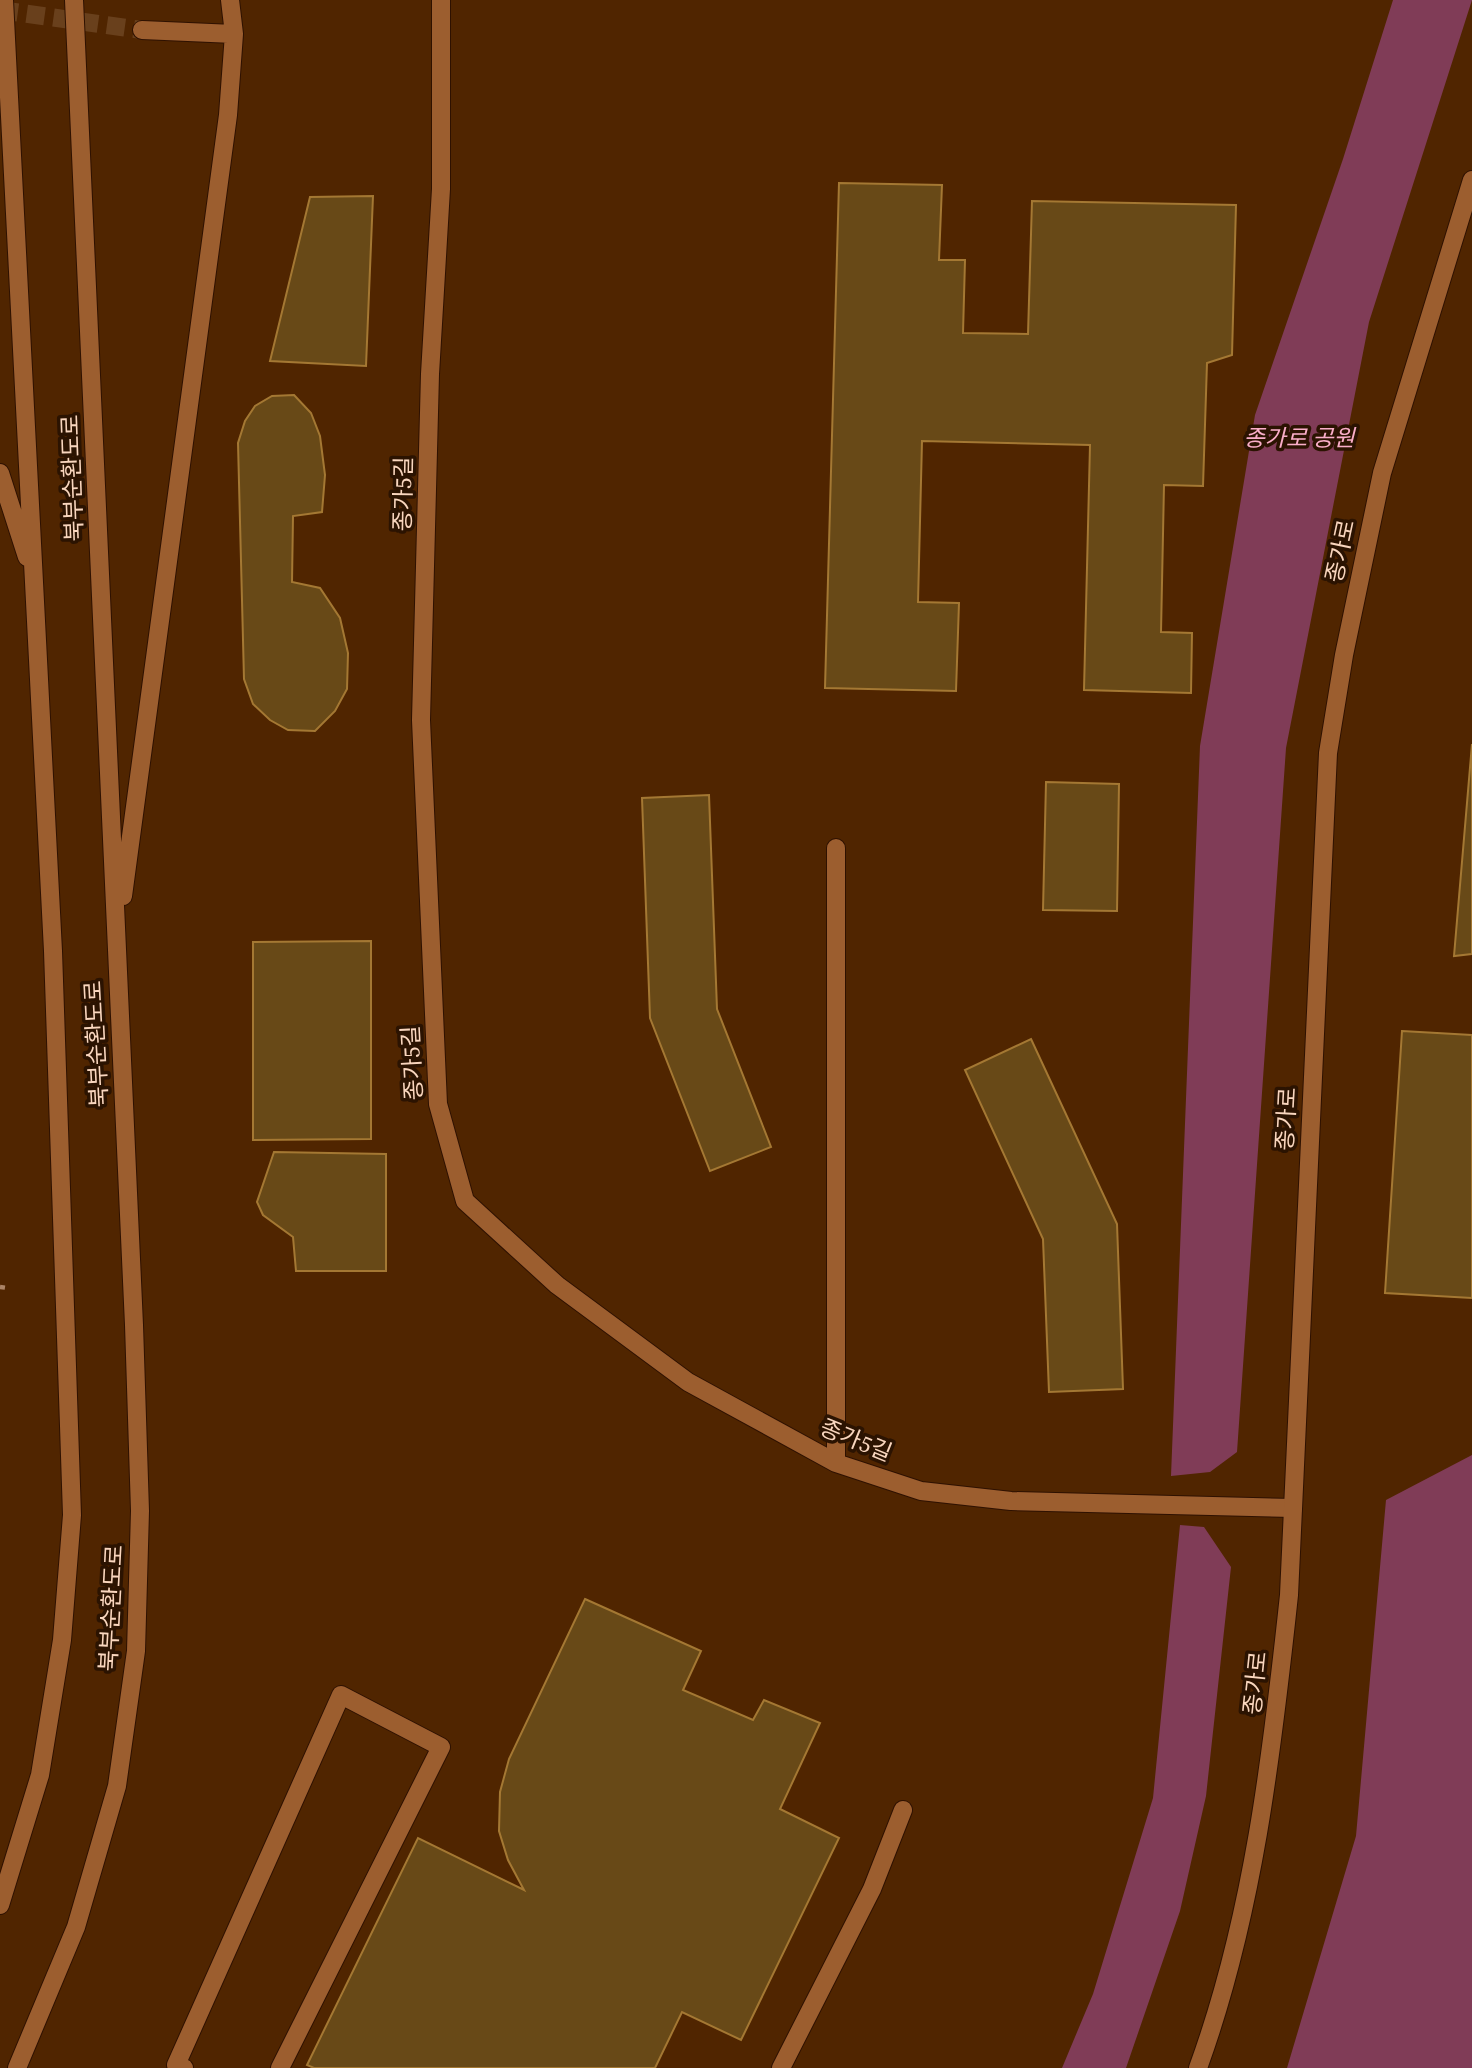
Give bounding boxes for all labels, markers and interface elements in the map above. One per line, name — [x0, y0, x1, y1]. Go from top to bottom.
street label: 북부순환도로 — [54, 414, 90, 542]
park label: 종가로 공원 — [1243, 422, 1356, 454]
street label: 종가5길 — [386, 456, 420, 532]
street label: 종가로 — [1318, 517, 1362, 585]
street label: 북부순환도로 — [77, 980, 115, 1108]
street label: 종가5길 — [394, 1025, 430, 1101]
street label: 종가로 — [1268, 1086, 1304, 1152]
street label: 종가5길 — [815, 1411, 897, 1469]
street label: 북부순환도로 — [92, 1544, 130, 1672]
street label: 종가로 — [1236, 1650, 1274, 1716]

